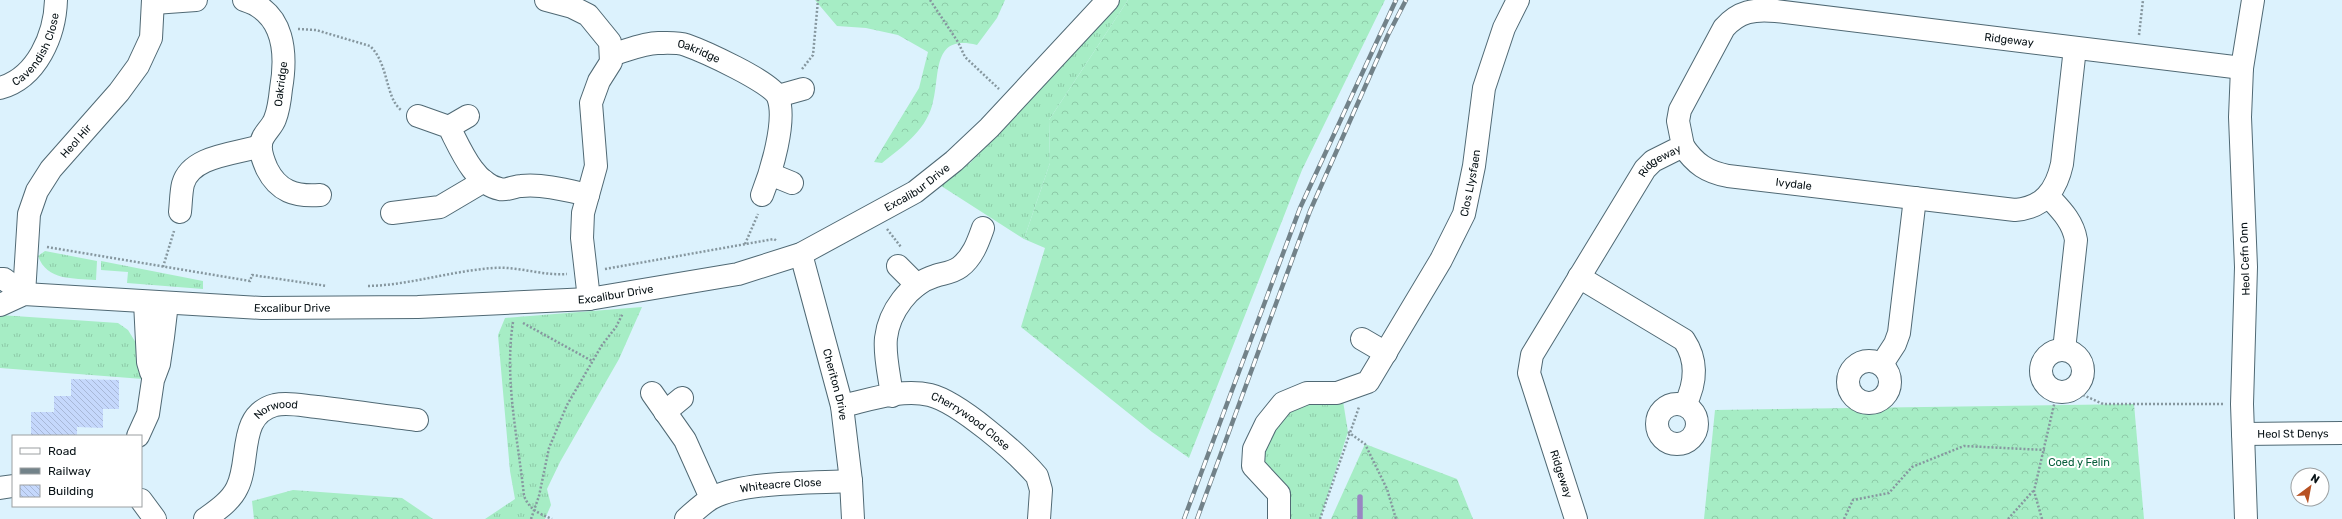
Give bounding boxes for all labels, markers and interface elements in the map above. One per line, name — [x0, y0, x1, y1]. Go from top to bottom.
street label: Cavendish Close — [9, 12, 61, 88]
street label: Ridgeway — [1984, 30, 2035, 49]
street label: Oakridge — [677, 37, 722, 65]
street label: Oakridge — [272, 61, 290, 107]
street label: Heol Hir — [58, 121, 95, 160]
street label: Ridgeway — [1635, 142, 1683, 179]
street label: Clos Llysfaen — [1457, 149, 1483, 218]
street label: Excalibur Drive — [882, 161, 952, 214]
street label: Ivydale — [1775, 175, 1813, 192]
street label: Heol Cefn Onn — [2237, 222, 2253, 296]
street label: Excalibur Drive — [578, 282, 654, 306]
street label: Excalibur Drive — [254, 301, 330, 315]
street label: Cheriton Drive — [820, 347, 850, 421]
street label: Cherrywood Close — [929, 389, 1013, 453]
street label: Norwood — [251, 397, 299, 421]
street label: Heol St Denys — [2257, 427, 2329, 440]
legend — [12, 435, 142, 507]
text: Road — [48, 444, 76, 458]
street label: Ridgeway — [1547, 448, 1575, 500]
park label: Coed y Felin — [2048, 456, 2110, 469]
text: Railway — [48, 464, 91, 478]
north arrow — [2290, 467, 2330, 507]
text: N — [2308, 471, 2322, 487]
street label: Whiteacre Close — [739, 476, 822, 495]
text: Building — [48, 484, 94, 498]

